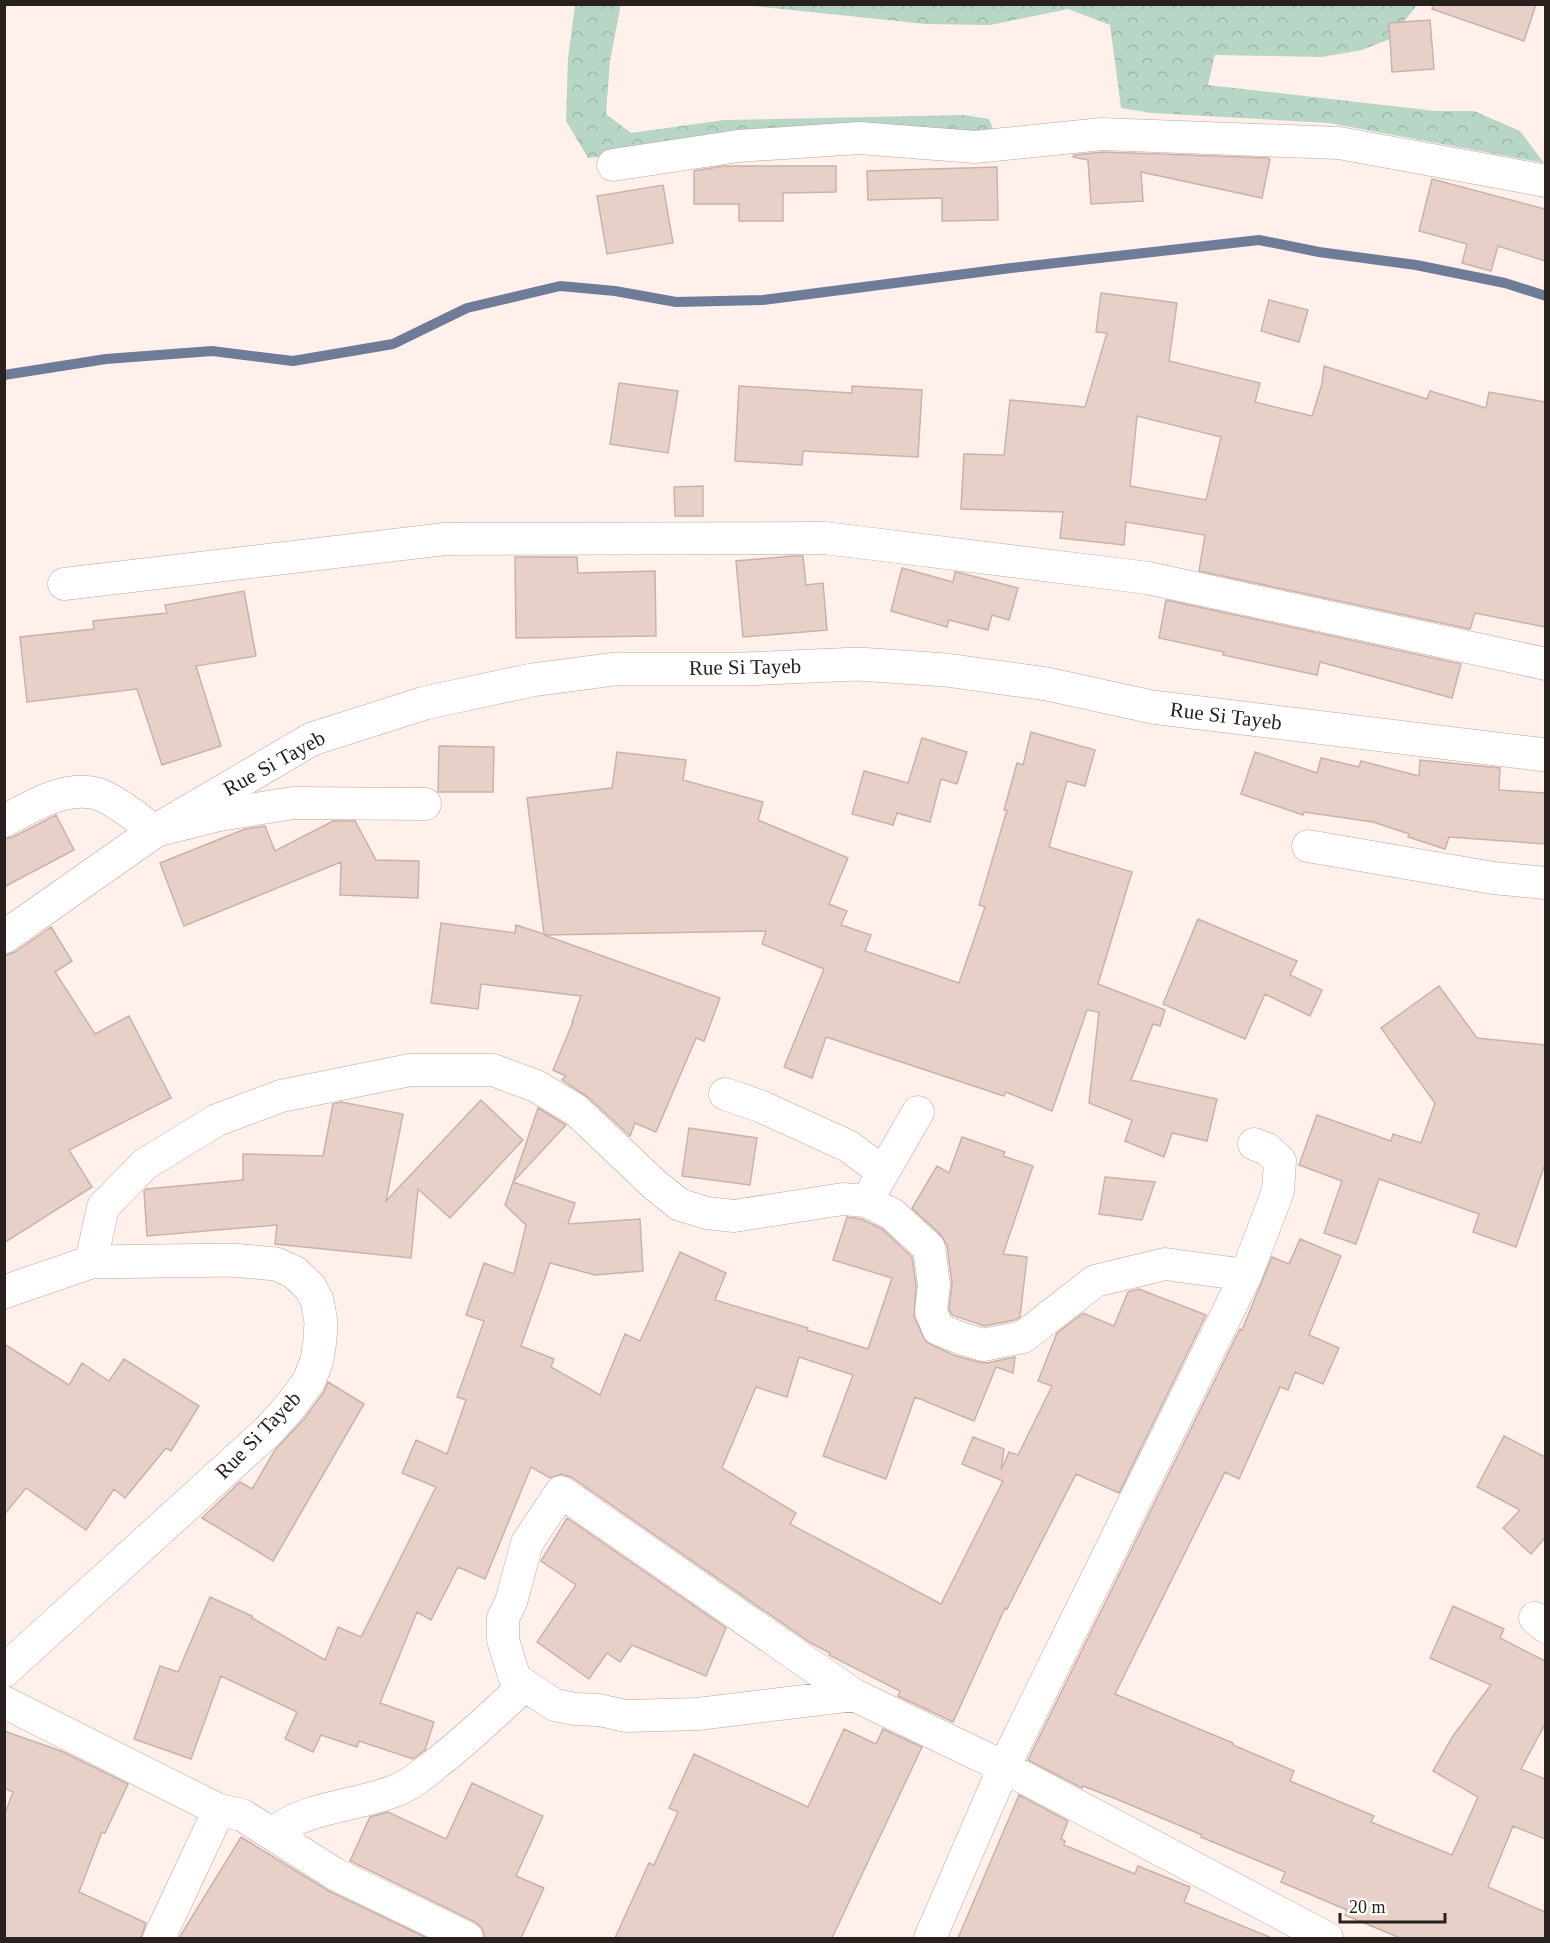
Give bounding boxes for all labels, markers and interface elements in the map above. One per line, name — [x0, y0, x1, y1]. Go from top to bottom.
street label: Rue Si Tayeb — [689, 654, 801, 680]
street label: Rue Si Tayeb — [1169, 697, 1283, 735]
street label: Rue Si Tayeb — [219, 725, 329, 801]
street label: Rue Si Tayeb — [210, 1386, 306, 1484]
scale bar — [1340, 1886, 1445, 1924]
text: 20 m — [1349, 1897, 1386, 1917]

